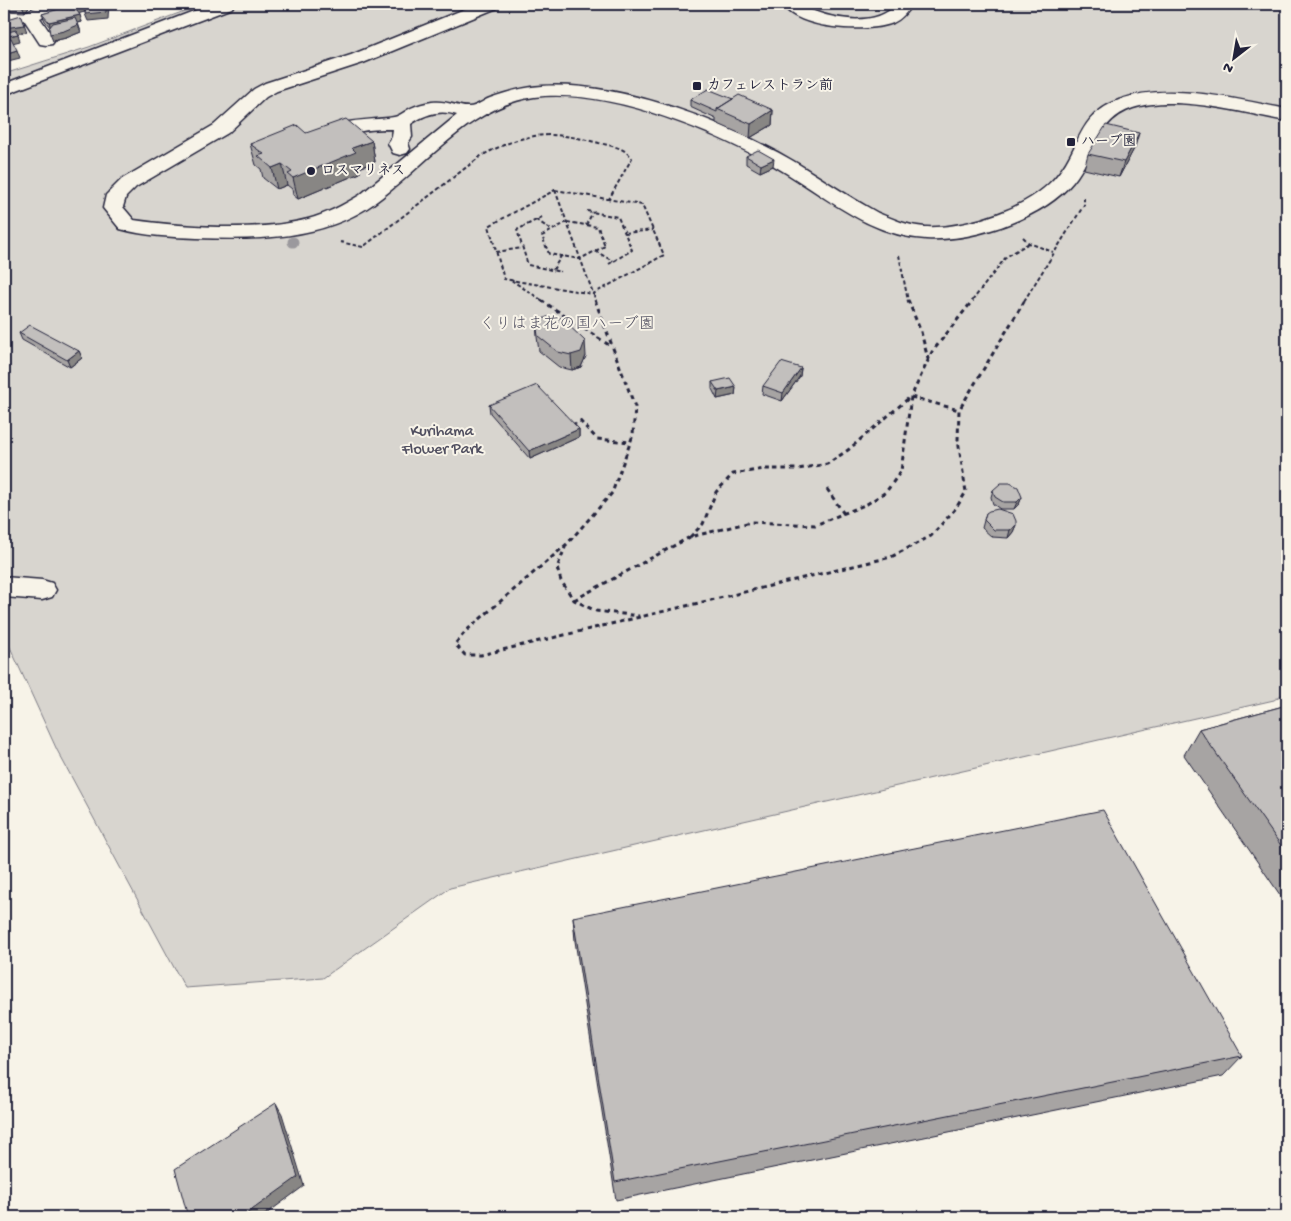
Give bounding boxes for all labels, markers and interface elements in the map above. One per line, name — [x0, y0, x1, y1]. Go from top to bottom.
north arrow — [1208, 32, 1258, 82]
text: N — [1220, 57, 1237, 77]
place label: カフェレストラン前 — [707, 78, 833, 95]
marker: カフェレストラン前 — [691, 80, 703, 92]
place label: ハーブ園 — [1081, 133, 1136, 151]
marker: ハーブ園 — [1065, 136, 1077, 148]
place label: ロスマリネス — [321, 163, 405, 180]
marker: ロスマリネス — [305, 165, 317, 177]
park label: くりはま花の国ハーブ園 — [479, 315, 655, 335]
park label: Kurihama Flower Park — [401, 423, 484, 460]

